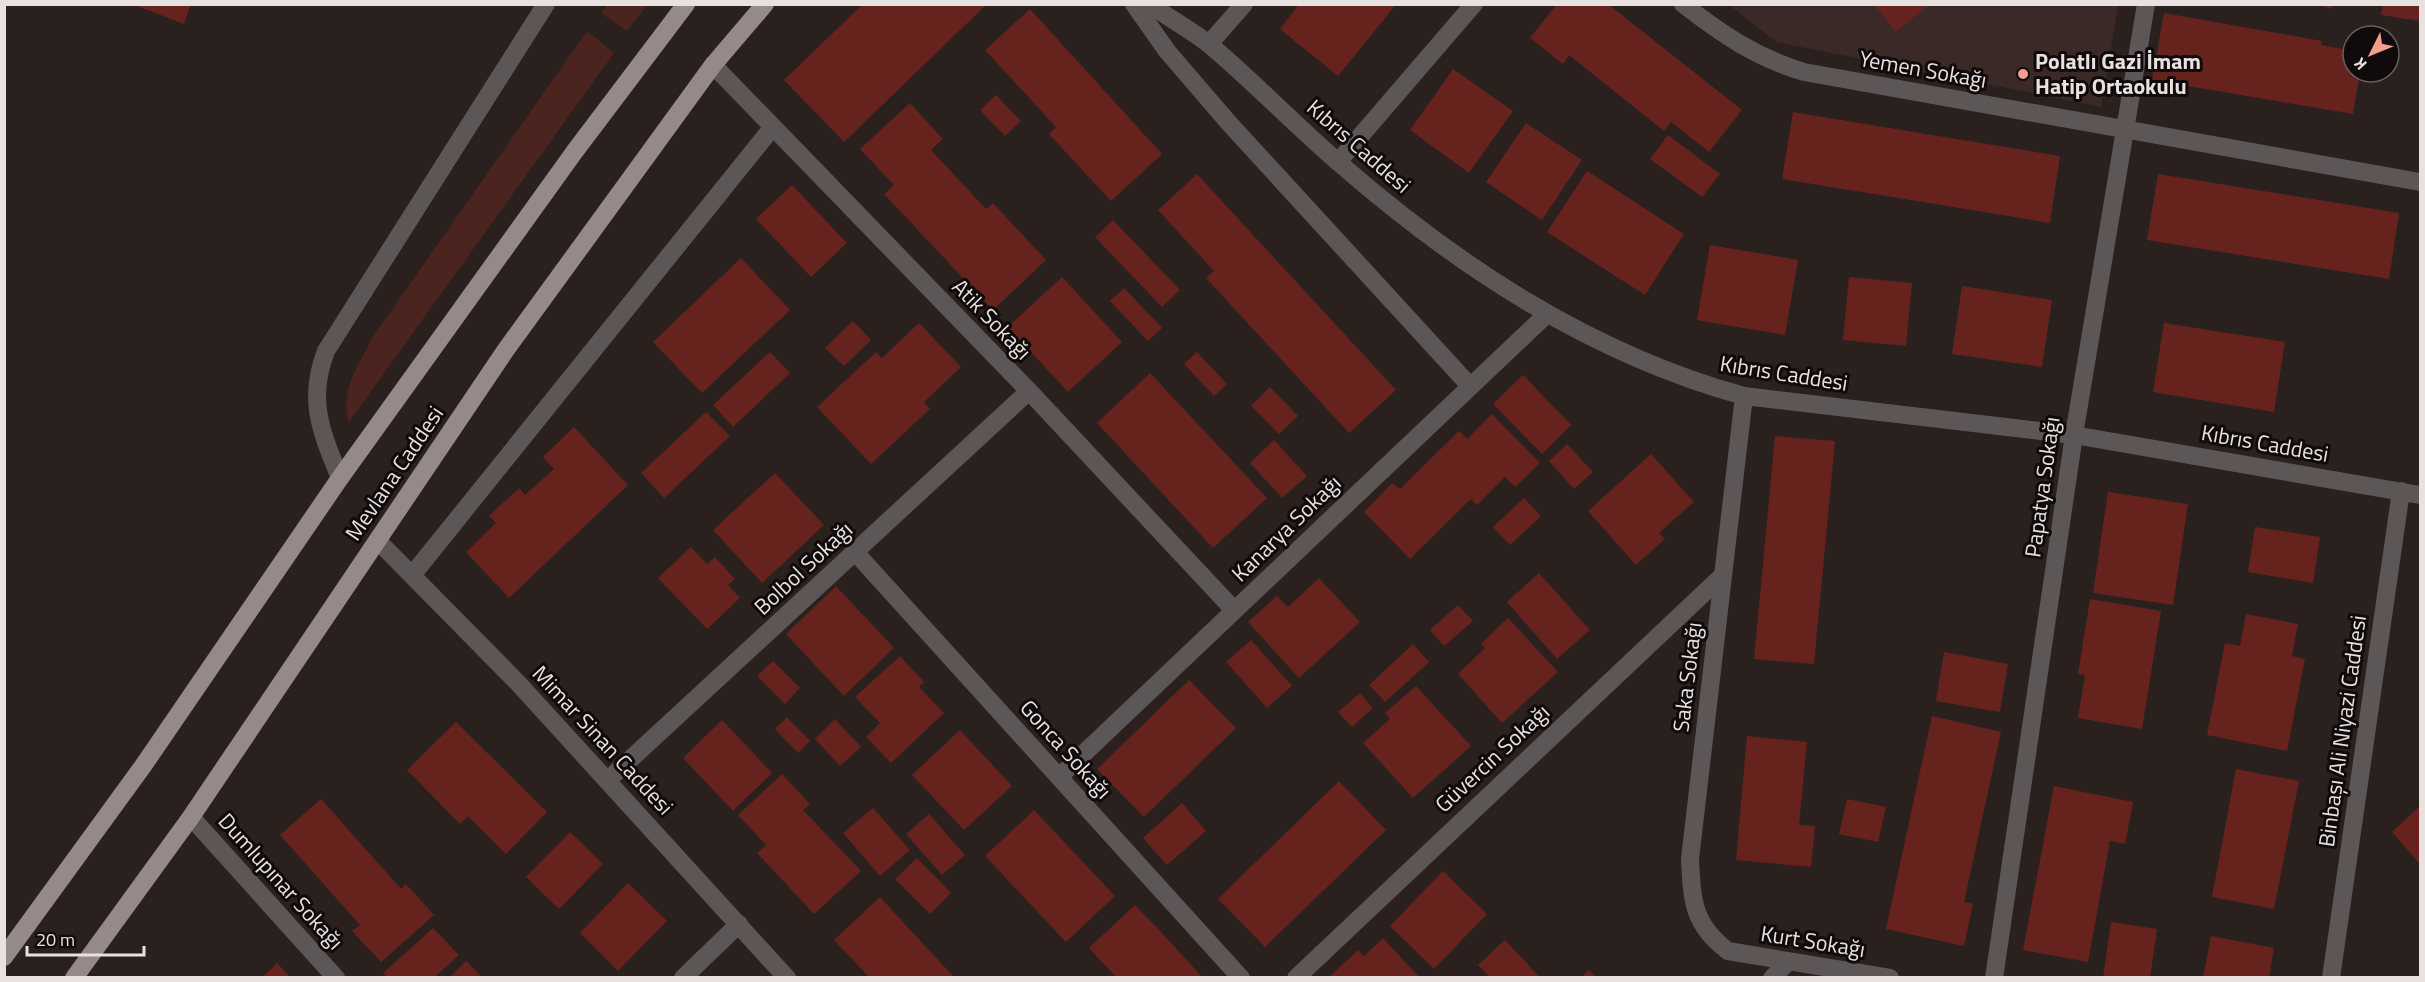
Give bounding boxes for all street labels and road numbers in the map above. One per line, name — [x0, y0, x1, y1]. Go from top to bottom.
street label: Yemen Sokağı — [1857, 41, 1989, 97]
street label: Kıbrıs Caddesi — [1299, 91, 1419, 201]
street label: Atik Sokağı — [944, 271, 1040, 367]
street label: Kıbrıs Caddesi — [1718, 346, 1850, 400]
street label: Mevlana Caddesi — [336, 399, 452, 547]
street label: Papatya Sokağı — [2015, 414, 2069, 560]
street label: Kıbrıs Caddesi — [2199, 415, 2331, 471]
street label: Kanarya Sokağı — [1223, 467, 1349, 589]
street label: Bolbol Sokağı — [746, 513, 860, 623]
street label: Binbaşı Ali Niyazi Caddesi — [2309, 613, 2375, 849]
street label: Saka Sokağı — [1663, 620, 1711, 734]
street label: Mimar Sinan Caddesi — [524, 658, 682, 822]
street label: Gonca Sokağı — [1012, 692, 1120, 806]
street label: Güvercin Sokağı — [1427, 696, 1557, 820]
street label: Dumlupınar Sokağı — [210, 805, 352, 957]
street label: Kurt Sokağı — [1758, 916, 1868, 966]

